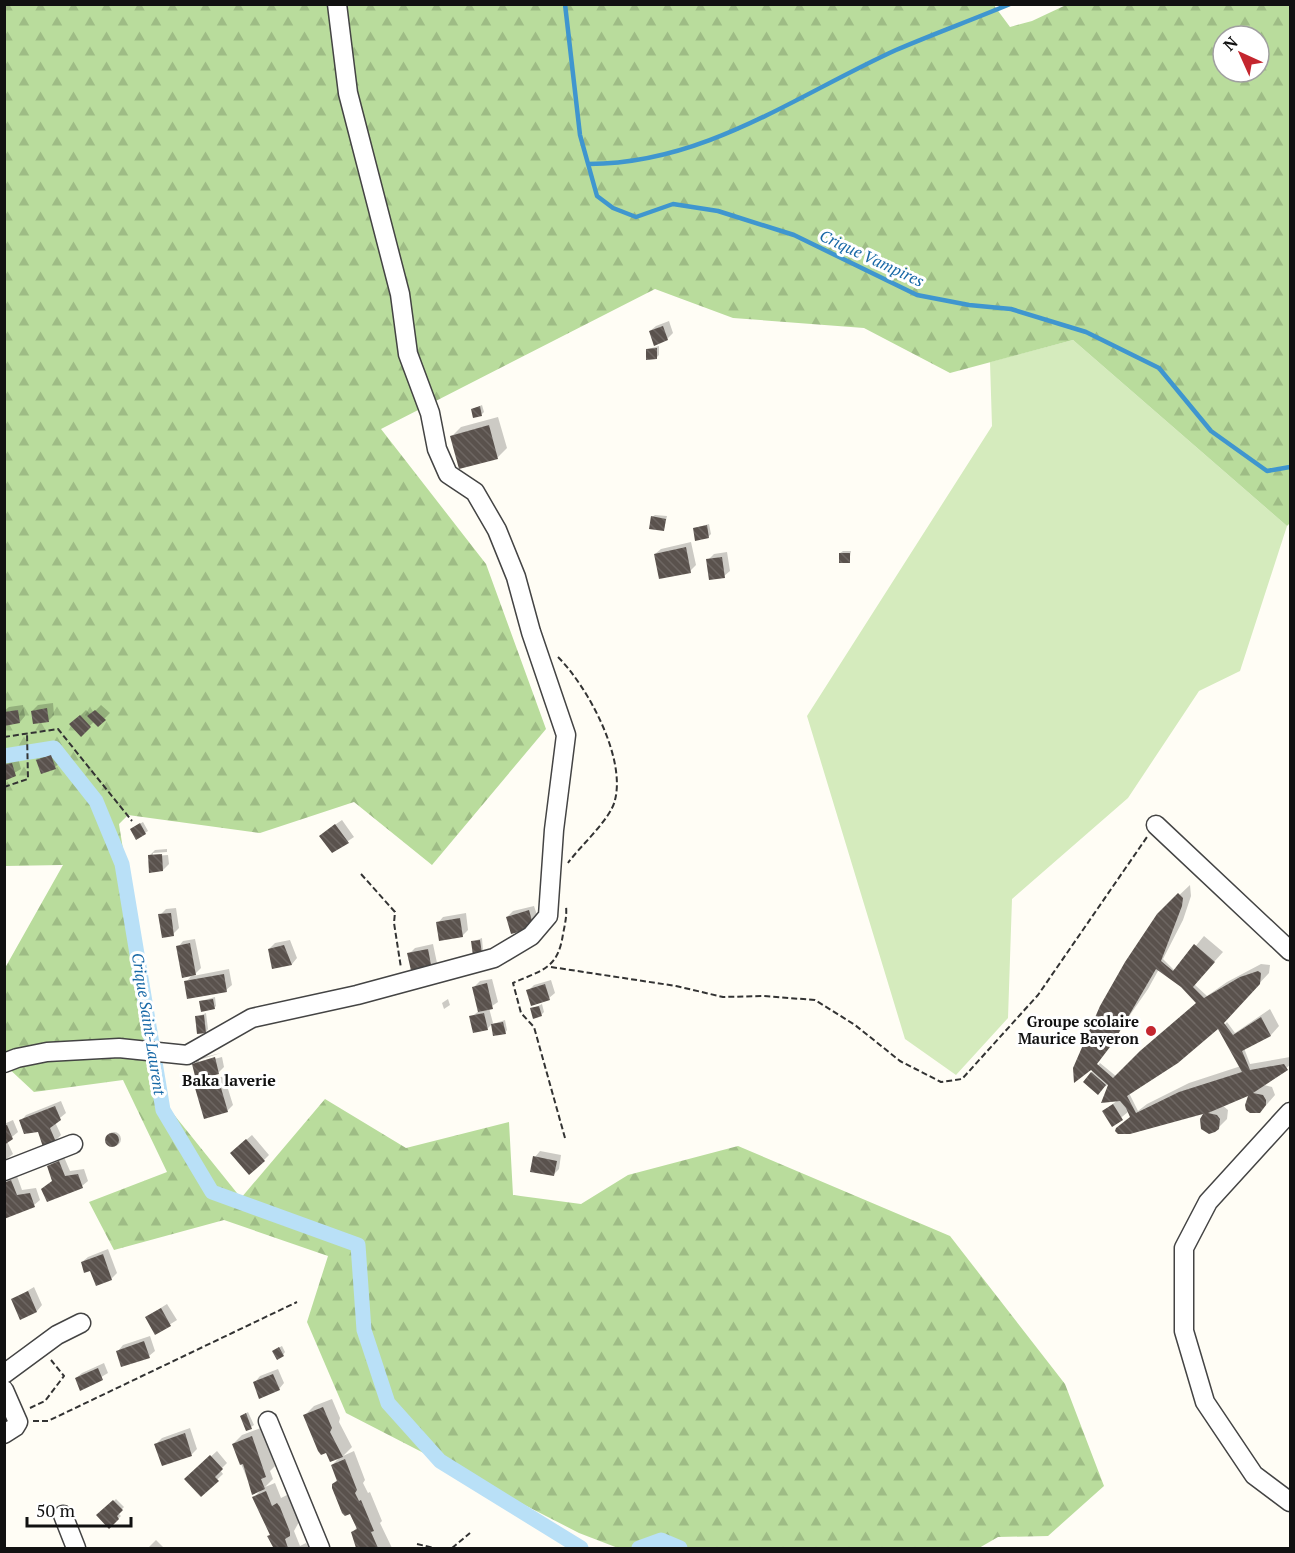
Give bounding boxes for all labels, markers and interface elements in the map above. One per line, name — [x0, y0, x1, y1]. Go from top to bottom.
north arrow — [1211, 24, 1271, 84]
text: N — [1218, 31, 1242, 55]
water label: Crique Vampires — [816, 224, 928, 292]
water label: Crique Saint-Laurent — [127, 951, 171, 1097]
place label: Groupe scolaire Maurice Bayeron — [1018, 1011, 1139, 1048]
marker: Groupe scolaire Maurice Bayeron — [1144, 1024, 1158, 1038]
district label: Baka laverie — [182, 1069, 276, 1091]
scale bar — [27, 1490, 130, 1528]
text: 50 m — [36, 1498, 76, 1522]

